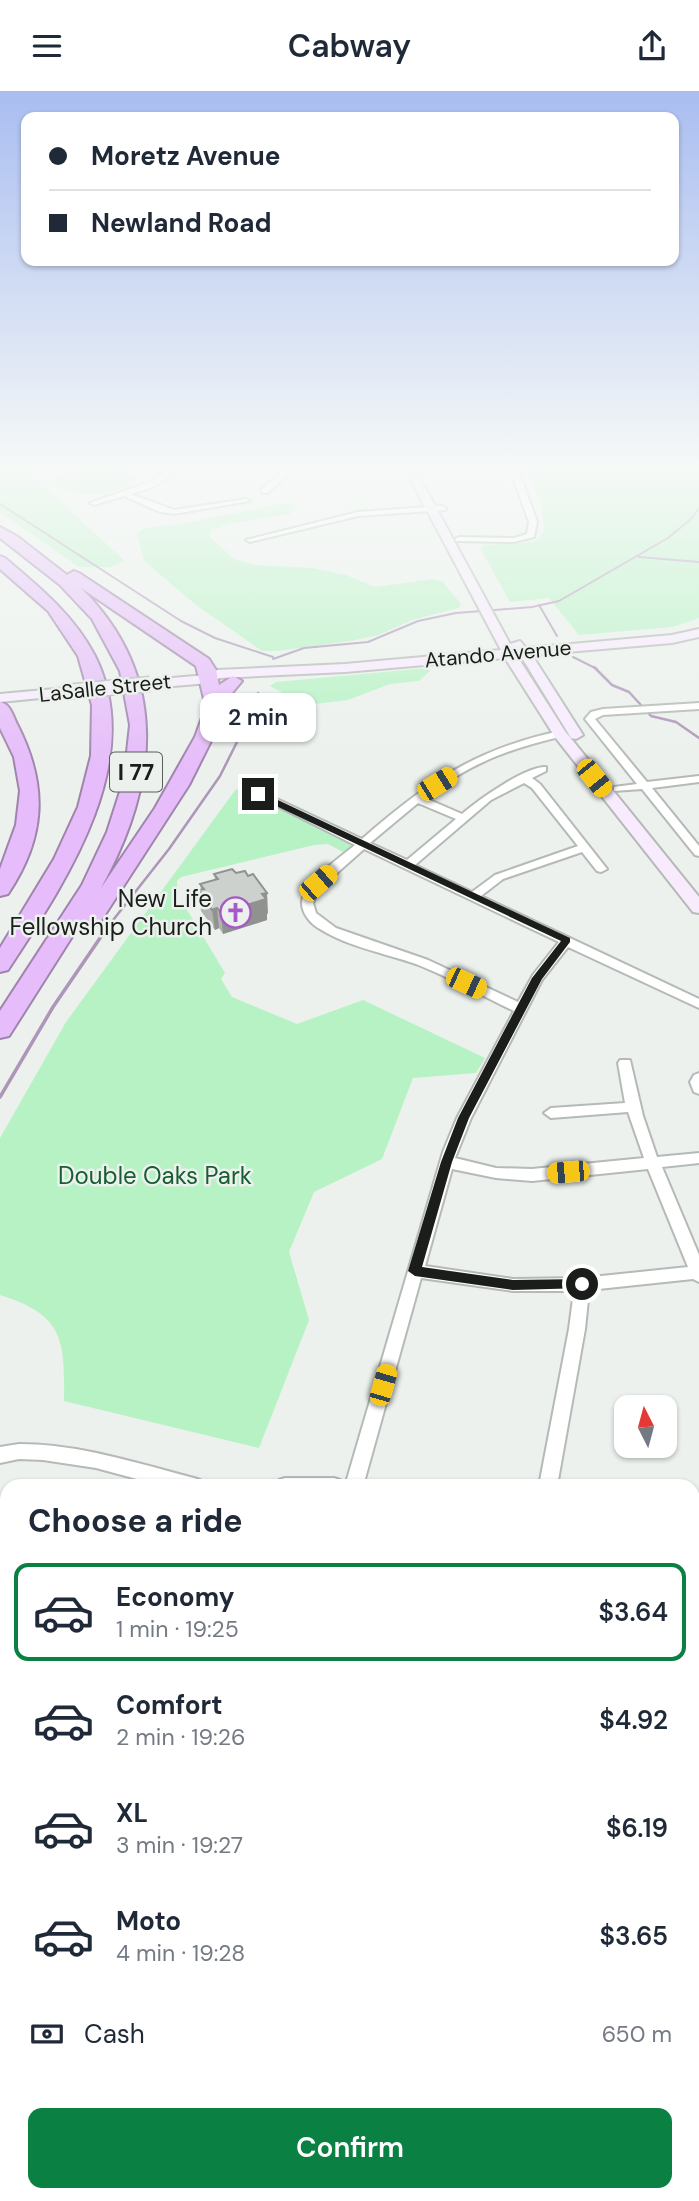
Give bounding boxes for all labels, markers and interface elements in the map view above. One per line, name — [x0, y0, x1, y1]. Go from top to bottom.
text: Cabway — [288, 25, 411, 67]
icon: menu — [28, 27, 66, 65]
icon: share — [633, 27, 671, 65]
text: Moretz Avenue — [91, 139, 280, 173]
text: Newland Road — [91, 206, 272, 240]
street label: Atando Avenue — [423, 634, 573, 674]
street label: LaSalle Street — [38, 667, 172, 709]
callout: 2 min — [200, 693, 316, 741]
text: 2 min — [228, 702, 288, 732]
road number: I 77 — [110, 753, 162, 792]
car — [573, 755, 616, 801]
car — [414, 764, 461, 804]
route end — [242, 778, 274, 810]
car — [296, 861, 341, 905]
place label: New Life Fellowship Church — [10, 883, 212, 942]
church icon: New Life Fellowship Church — [218, 895, 252, 929]
car — [443, 965, 490, 1001]
park label: Double Oaks Park — [58, 1160, 252, 1191]
car — [547, 1160, 590, 1184]
route start — [566, 1268, 598, 1300]
car — [368, 1362, 399, 1408]
north arrow — [614, 1395, 677, 1458]
map controls — [614, 1395, 677, 1458]
text: Choose a ride — [28, 1500, 243, 1542]
text: Economy — [116, 1580, 234, 1614]
icon: car — [32, 1581, 95, 1644]
text: $3.64 — [599, 1595, 668, 1629]
text: 1 min · 19:25 — [116, 1614, 239, 1644]
text: Comfort — [116, 1688, 222, 1722]
icon: car — [32, 1689, 95, 1752]
text: $4.92 — [599, 1703, 668, 1737]
text: 2 min · 19:26 — [116, 1722, 245, 1752]
text: XL — [116, 1796, 148, 1830]
icon: car — [32, 1797, 95, 1860]
text: $6.19 — [606, 1811, 668, 1845]
text: 3 min · 19:27 — [116, 1830, 243, 1860]
text: Moto — [116, 1904, 181, 1938]
icon: car — [32, 1905, 95, 1968]
text: $3.65 — [600, 1919, 668, 1953]
text: 4 min · 19:28 — [116, 1938, 245, 1968]
icon: cash — [28, 2015, 66, 2053]
text: Cash — [84, 2017, 145, 2051]
text: 650 m — [602, 2019, 672, 2049]
button: Confirm — [28, 2108, 672, 2188]

